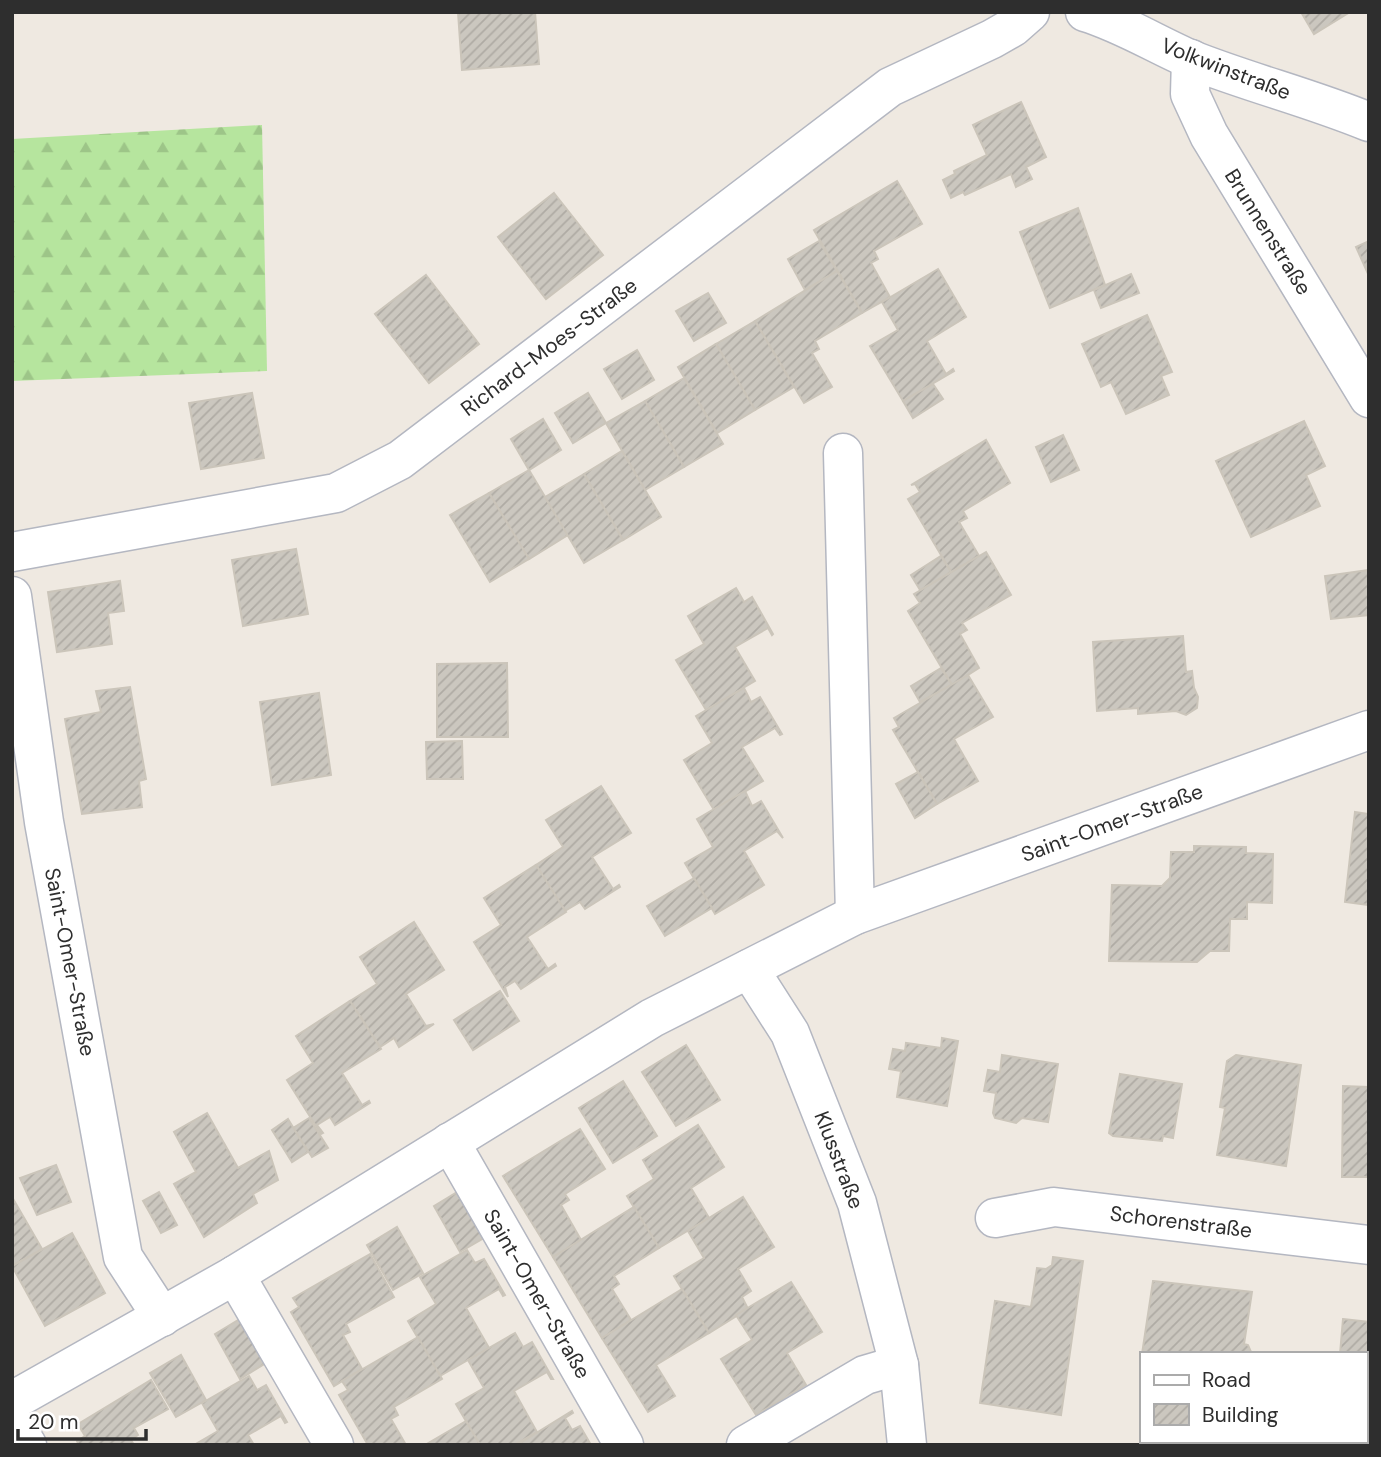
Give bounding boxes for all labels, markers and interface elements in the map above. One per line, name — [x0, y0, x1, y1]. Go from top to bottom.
street label: Volkwinstraße — [1157, 31, 1295, 107]
street label: Brunnenstraße — [1218, 164, 1318, 300]
street label: Richard-Moes-Straße — [455, 271, 643, 423]
street label: Saint-Omer-Straße — [1017, 777, 1207, 869]
street label: Saint-Omer-Straße — [38, 865, 102, 1059]
street label: Klusstraße — [808, 1107, 870, 1213]
street label: Schorenstraße — [1108, 1199, 1254, 1245]
street label: Saint-Omer-Straße — [477, 1204, 597, 1384]
legend — [1140, 1352, 1367, 1443]
text: Road — [1202, 1366, 1251, 1394]
scale bar — [18, 1398, 145, 1442]
text: Building — [1202, 1401, 1279, 1429]
text: 20 m — [28, 1408, 79, 1436]

